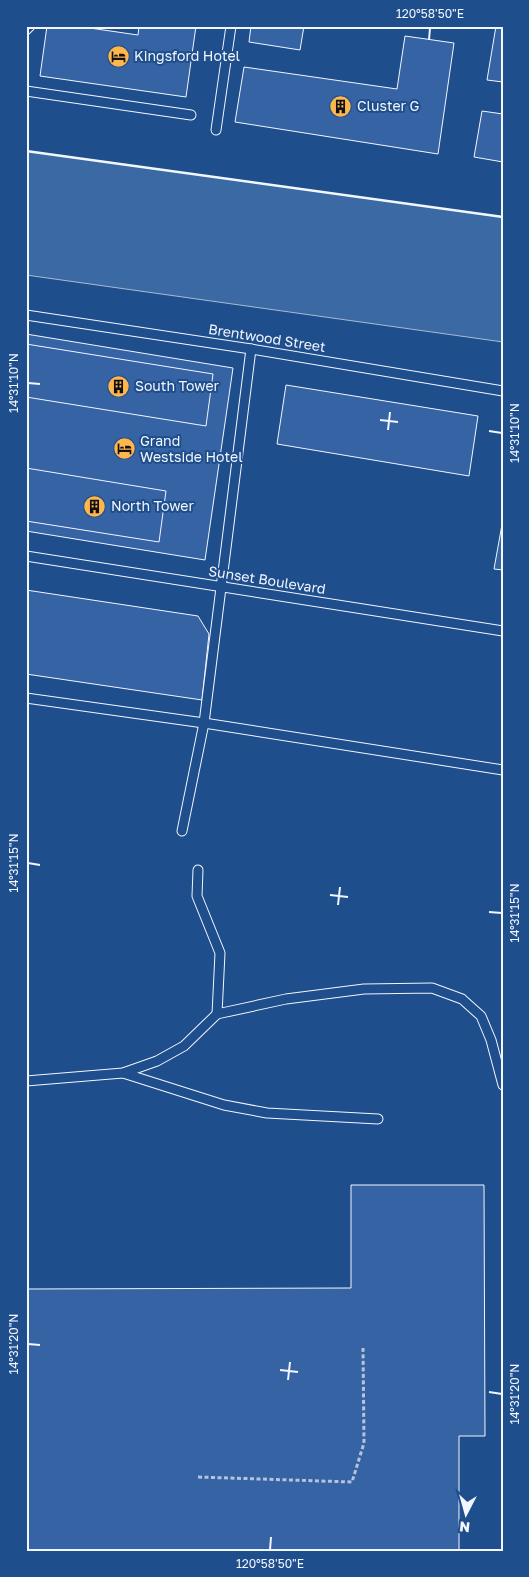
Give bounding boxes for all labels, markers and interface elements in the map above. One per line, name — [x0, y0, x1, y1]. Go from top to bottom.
text: 120°58'50"E — [396, 6, 464, 21]
hotel icon: Kingsford Hotel — [106, 44, 130, 68]
place label: Kingsford Hotel — [134, 47, 240, 64]
building icon: Cluster G — [329, 94, 353, 118]
place label: Cluster G — [357, 97, 420, 114]
street label: Brentwood Street — [207, 320, 327, 355]
text: 14°31'10"N — [6, 353, 21, 413]
building icon: South Tower — [107, 374, 131, 398]
place label: South Tower — [135, 377, 220, 394]
text: 14°31'10"N — [507, 403, 522, 463]
place label: Grand Westside Hotel — [140, 432, 243, 465]
hotel icon: Grand Westside Hotel — [112, 437, 136, 461]
building icon: North Tower — [83, 494, 107, 518]
place label: North Tower — [111, 497, 194, 514]
street label: Sunset Boulevard — [207, 562, 327, 597]
text: 14°31'15"N — [6, 833, 21, 893]
text: 14°31'15"N — [507, 883, 522, 943]
text: 14°31'20"N — [6, 1314, 21, 1374]
text: 14°31'20"N — [507, 1364, 522, 1424]
north arrow — [442, 1490, 492, 1540]
text: N — [458, 1518, 471, 1536]
text: 120°58'50"E — [236, 1556, 304, 1571]

